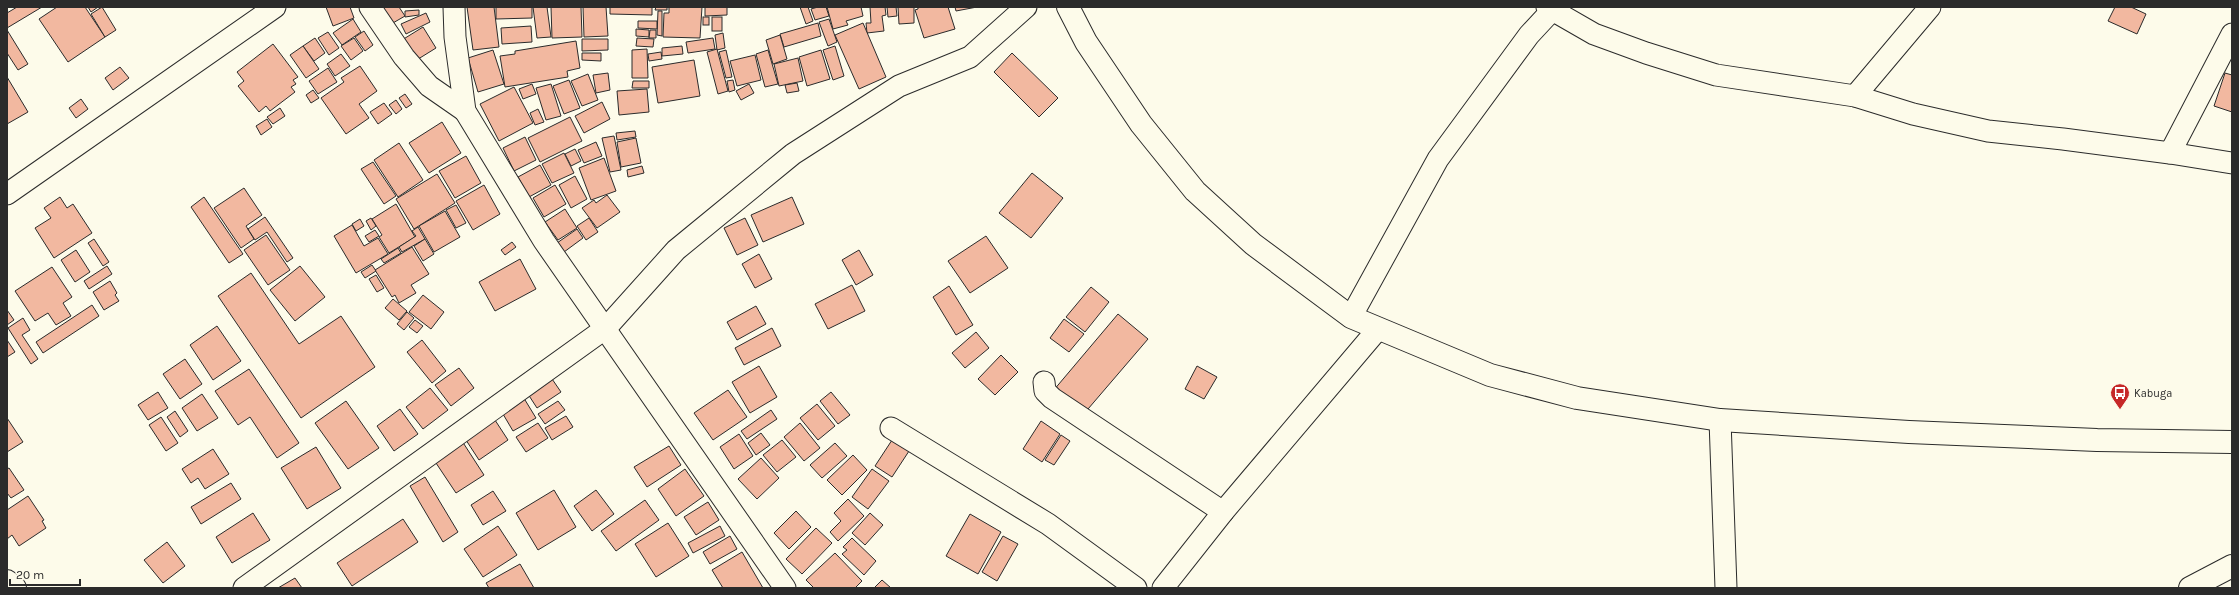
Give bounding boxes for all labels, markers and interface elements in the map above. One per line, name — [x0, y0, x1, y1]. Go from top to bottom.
bus stop icon: Kabuga — [2109, 382, 2131, 410]
place label: Kabuga — [2134, 387, 2172, 400]
scale bar — [10, 561, 80, 587]
text: 20 m — [16, 568, 44, 582]

